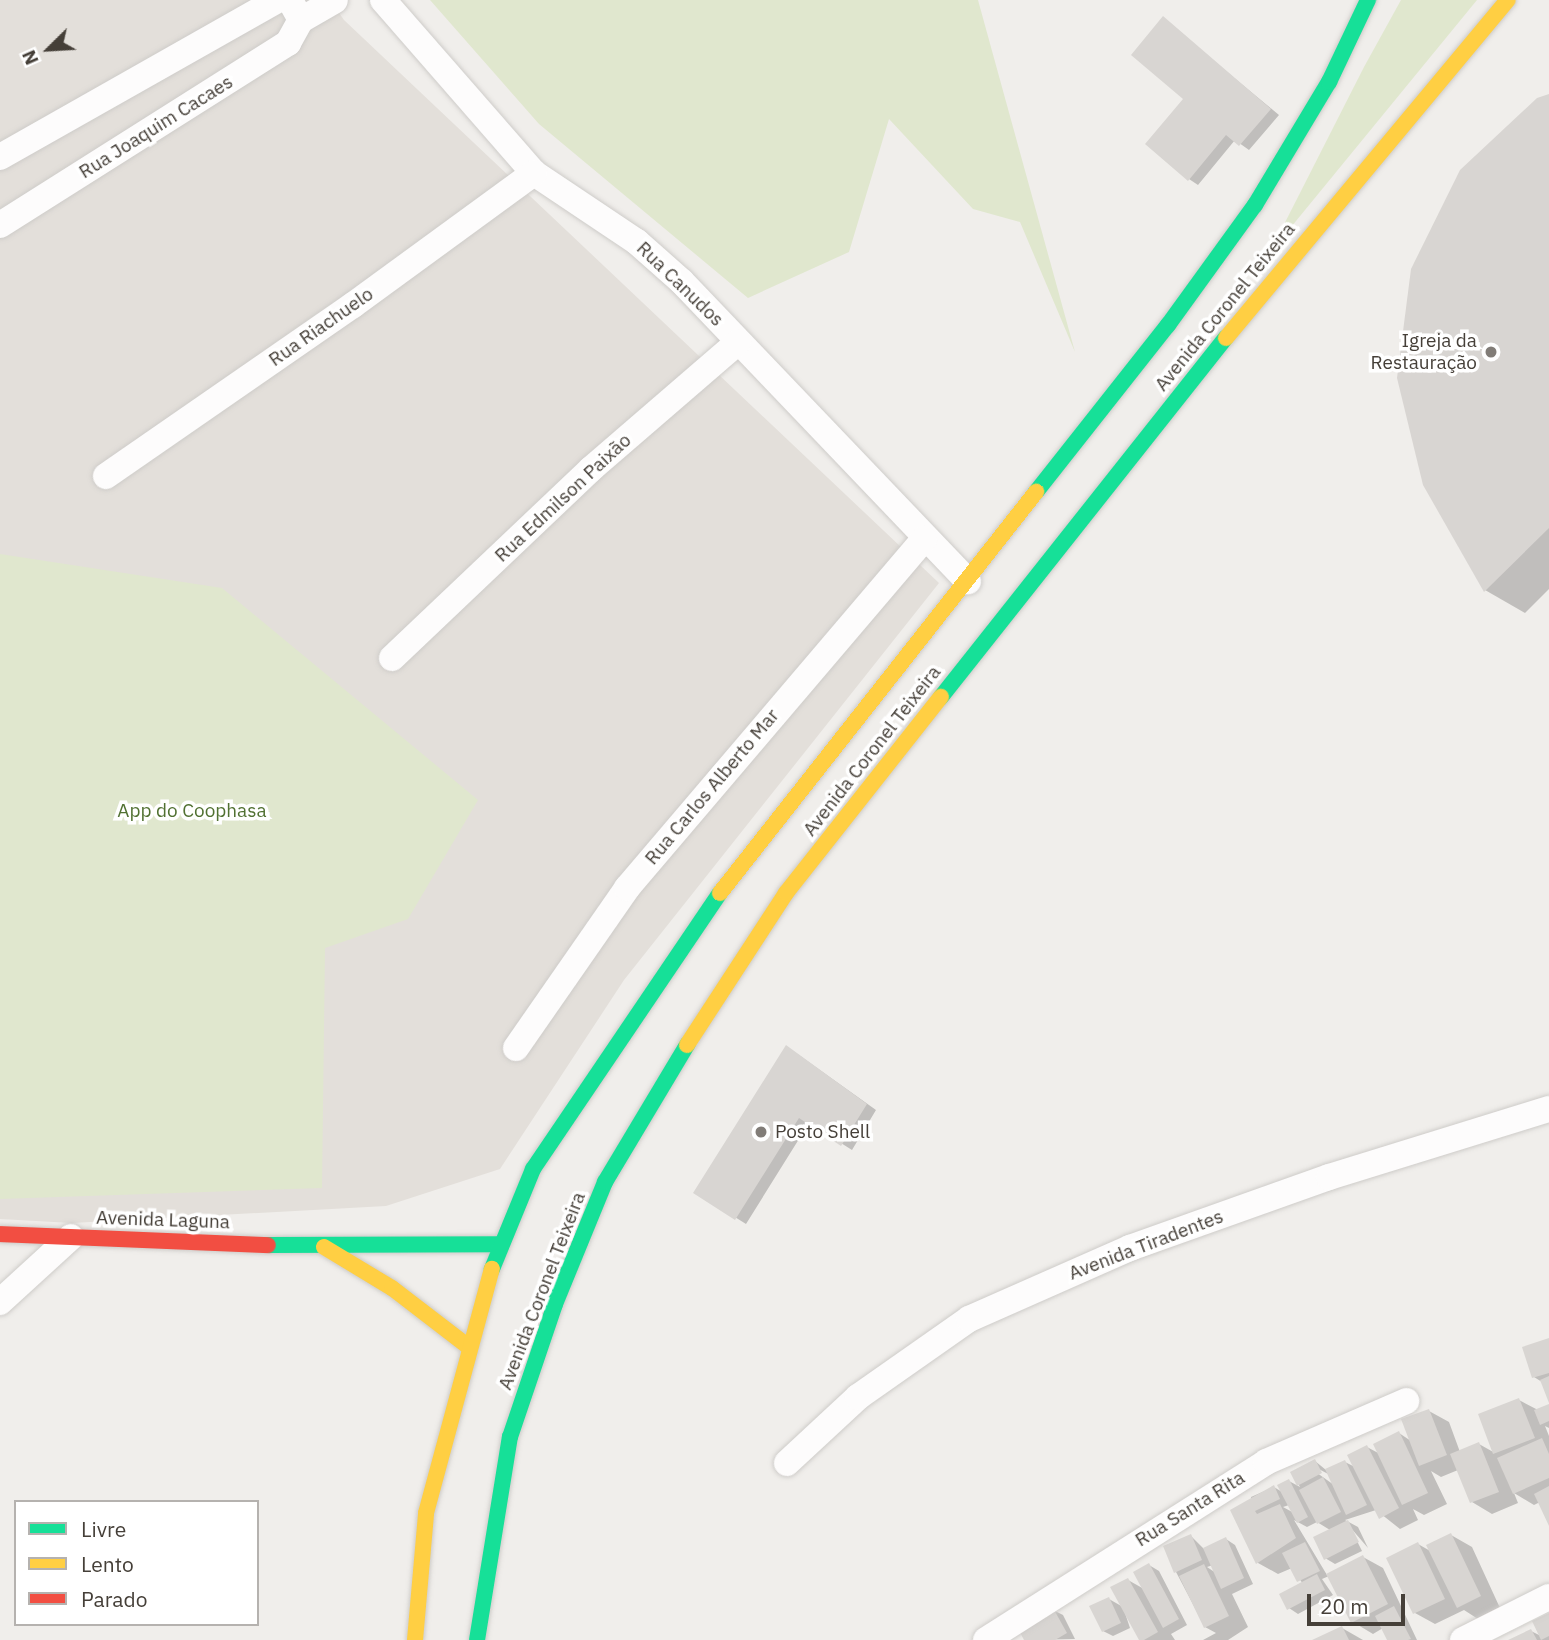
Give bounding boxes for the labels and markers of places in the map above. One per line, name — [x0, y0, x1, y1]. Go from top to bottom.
place label: Igreja da Restauração — [1371, 330, 1477, 374]
marker: Igreja da Restauração — [1483, 344, 1499, 360]
place label: Posto Shell — [775, 1121, 870, 1143]
marker: Posto Shell — [753, 1124, 769, 1140]

